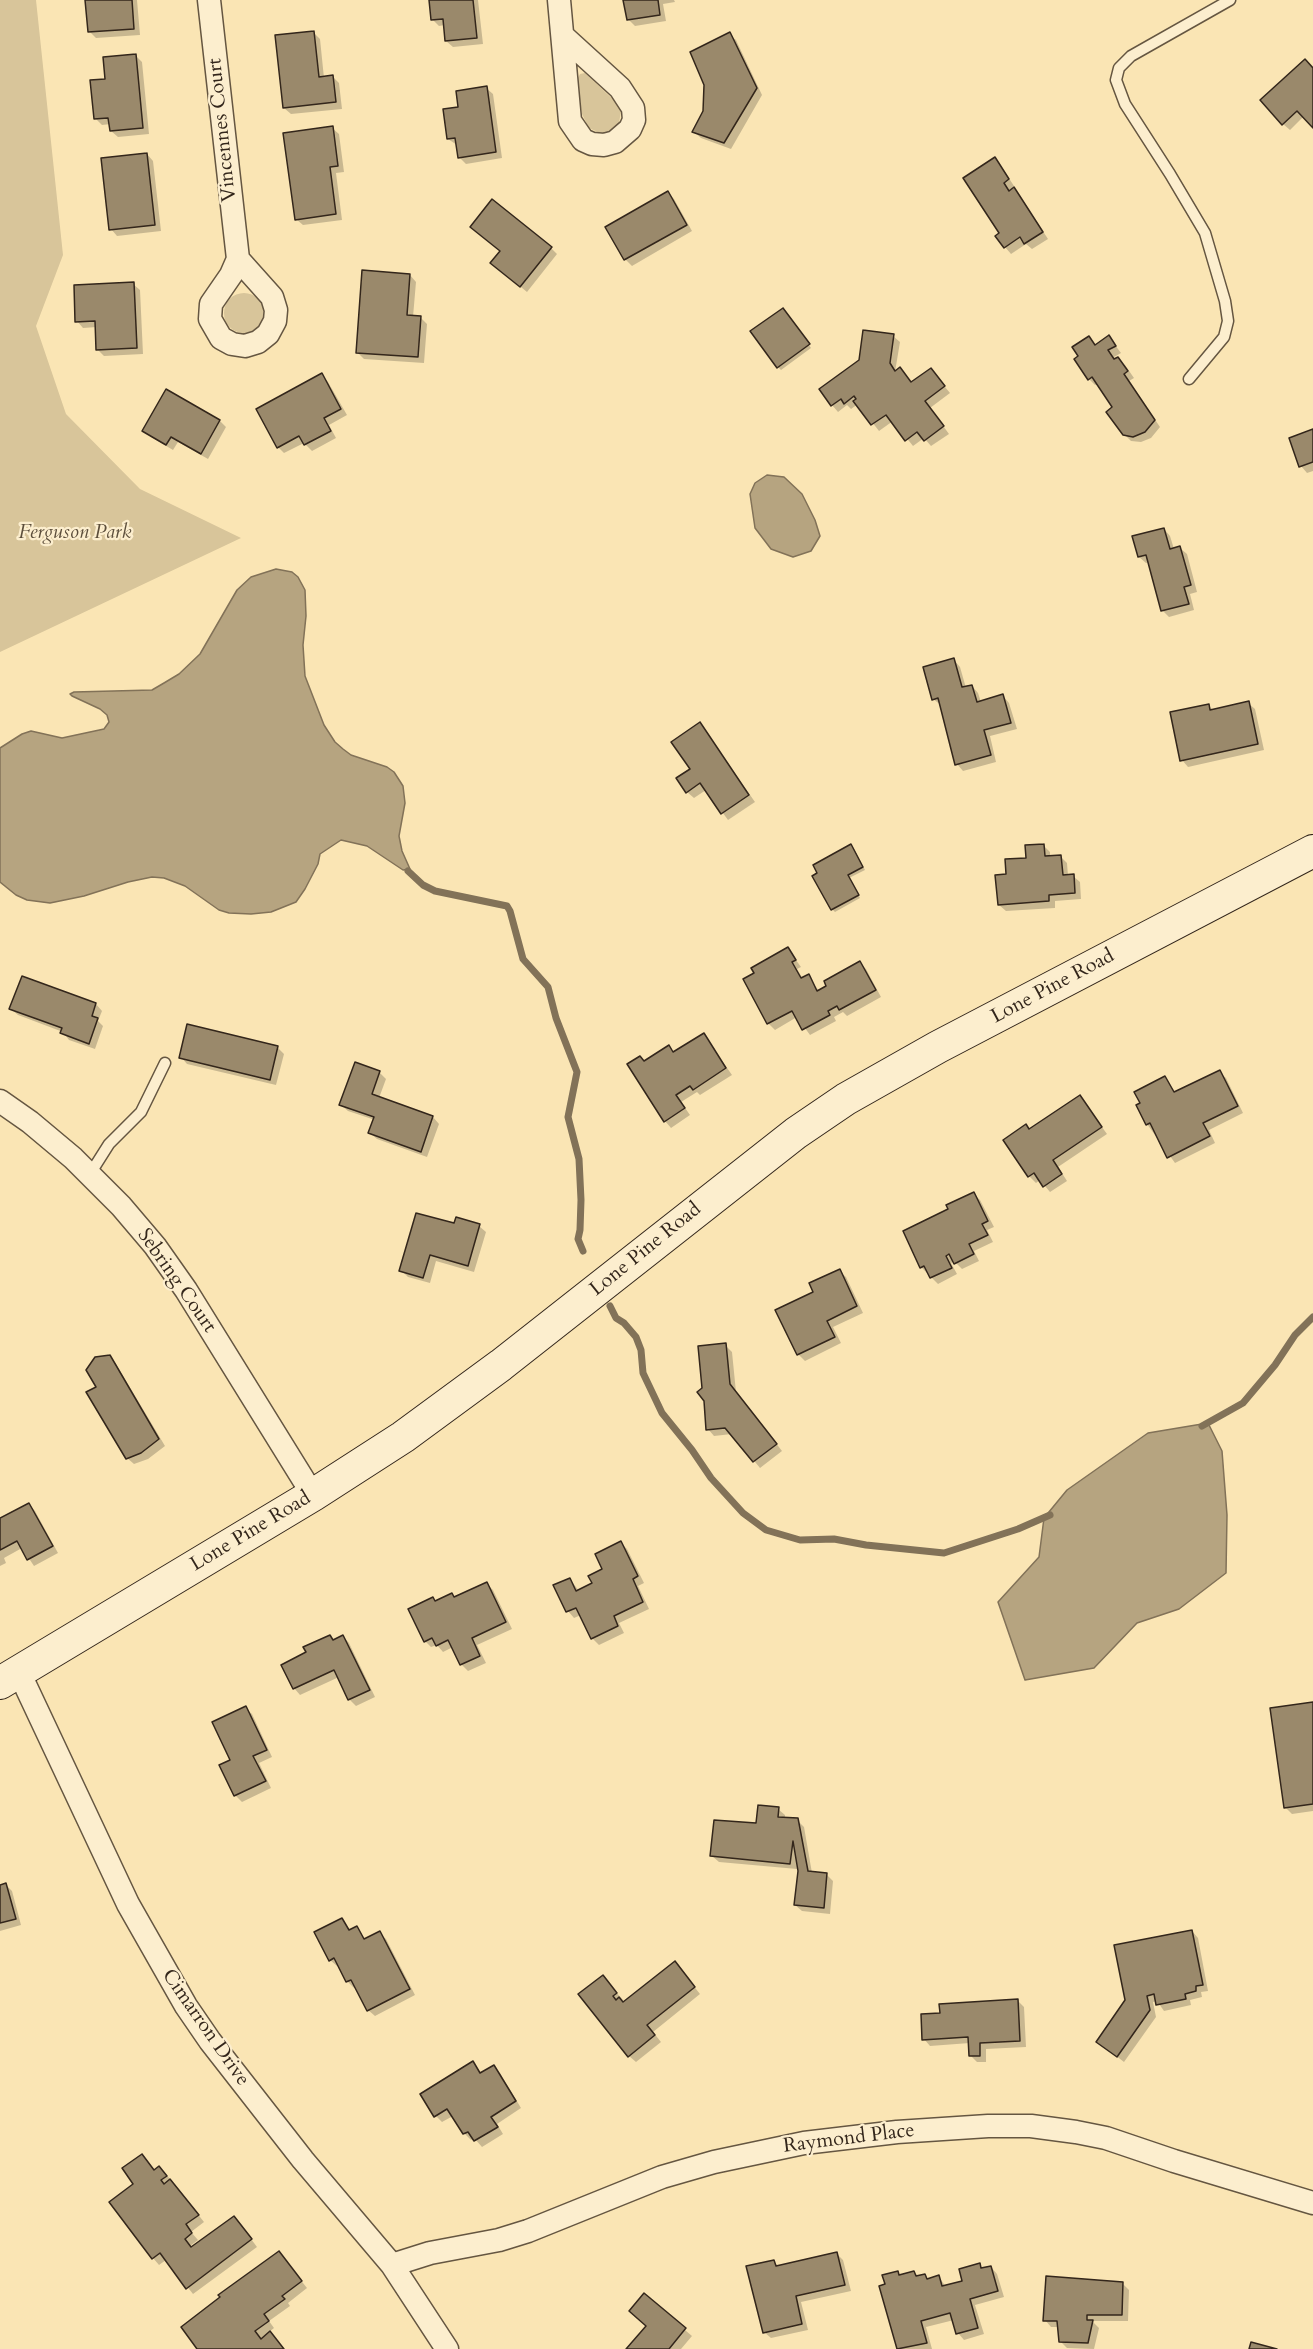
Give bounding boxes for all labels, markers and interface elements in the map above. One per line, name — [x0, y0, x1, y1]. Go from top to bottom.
street label: Vincennes Court — [204, 57, 242, 203]
park label: Ferguson Park — [18, 521, 132, 545]
street label: Lone Pine Road — [987, 944, 1119, 1030]
street label: Lone Pine Road — [586, 1198, 706, 1302]
street label: Sebring Court — [131, 1224, 221, 1338]
street label: Lone Pine Road — [187, 1487, 315, 1577]
street label: Cimarron Drive — [156, 1965, 254, 2091]
street label: Raymond Place — [782, 2119, 916, 2159]

